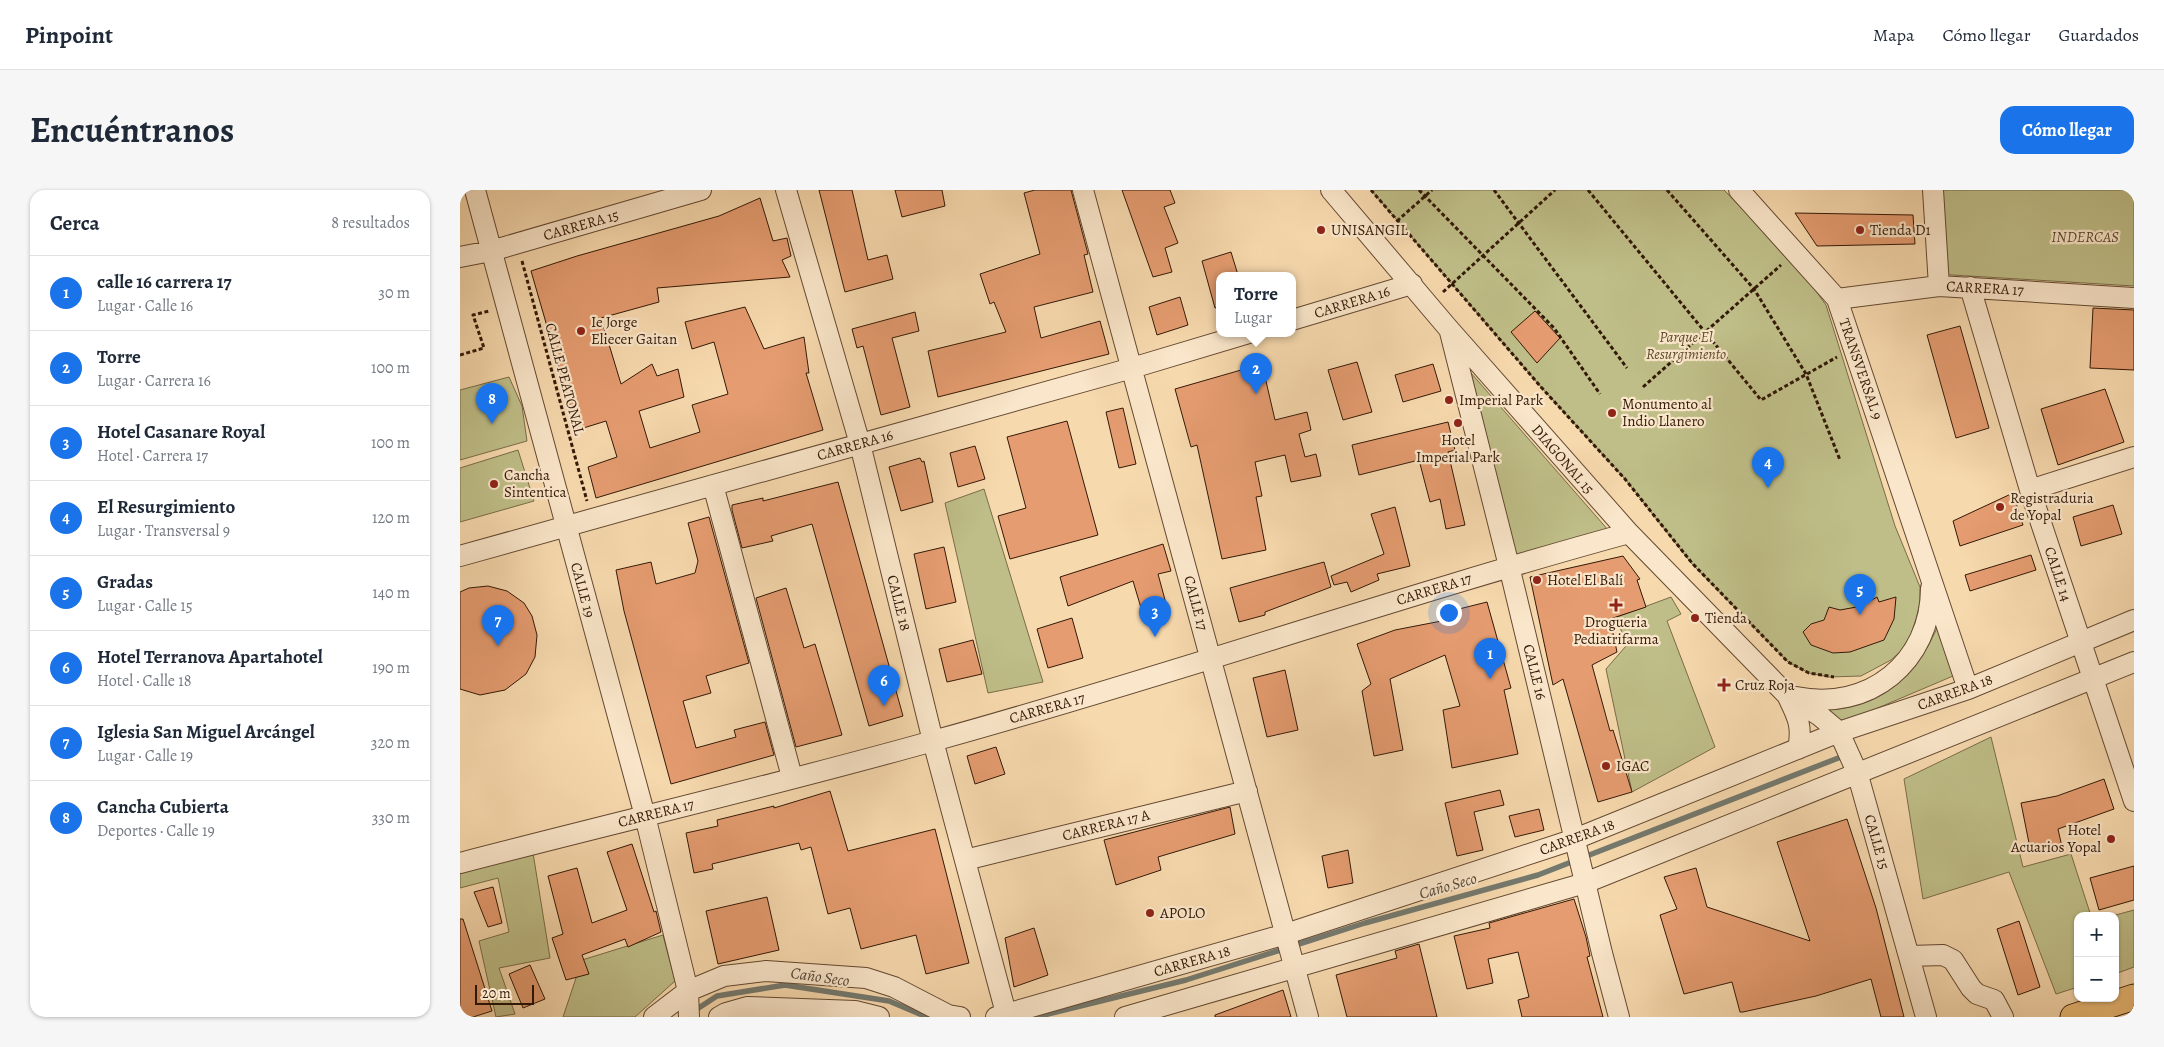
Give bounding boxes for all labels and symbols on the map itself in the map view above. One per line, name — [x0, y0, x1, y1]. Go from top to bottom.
street label: CARRERA 15 — [541, 205, 621, 245]
place label: UNISANGIL — [1331, 220, 1408, 240]
place label: Tienda D1 — [1870, 220, 1931, 240]
marker: UNISANGIL — [1315, 224, 1327, 236]
marker: Tienda D1 — [1854, 224, 1866, 236]
park label: INDERCAS — [2051, 227, 2119, 247]
street label: CARRERA 17 — [1946, 276, 2025, 300]
street label: CARRERA 16 — [1312, 281, 1392, 323]
place label: Ie Jorge Eliecer Gaitan — [591, 312, 677, 349]
street label: TRANSVERSAL 9 — [1834, 316, 1888, 423]
street label: CALLE PEATONAL — [540, 321, 590, 438]
marker: Ie Jorge Eliecer Gaitan — [575, 325, 587, 337]
park label: Parque El Resurgimiento — [1646, 327, 1726, 364]
pin: 2 — [1240, 353, 1272, 394]
pin: 8 — [476, 383, 508, 424]
place label: Imperial Park — [1459, 390, 1544, 410]
marker: Imperial Park — [1443, 394, 1455, 406]
place label: Monumento al Indio Llanero — [1622, 394, 1712, 431]
marker: Monumento al Indio Llanero — [1606, 407, 1618, 419]
marker: Hotel Imperial Park — [1452, 417, 1464, 429]
street label: DIAGONAL 15 — [1527, 420, 1599, 498]
street label: CARRERA 16 — [815, 425, 895, 465]
place label: Hotel Imperial Park — [1416, 430, 1501, 467]
pin: 4 — [1752, 447, 1784, 488]
place label: Cancha Sintentica — [504, 465, 567, 502]
marker: Cancha Sintentica — [488, 478, 500, 490]
place label: Registraduria de Yopal — [2010, 488, 2094, 525]
marker: Registraduria de Yopal — [1994, 501, 2006, 513]
street label: CALLE 14 — [2040, 544, 2076, 604]
street label: CALLE 19 — [566, 560, 600, 620]
street label: CARRERA 17 — [1394, 568, 1475, 610]
place label: Hotel El Balí — [1547, 570, 1623, 590]
street label: CALLE 18 — [882, 573, 916, 633]
street label: CALLE 17 — [1179, 573, 1213, 633]
marker: Hotel El Balí — [1531, 574, 1543, 586]
pin: 5 — [1844, 574, 1876, 615]
pin: 3 — [1139, 596, 1171, 637]
marker: Drogueria Pediatrifarma — [1610, 599, 1622, 611]
your location — [1436, 600, 1462, 626]
pin: 7 — [482, 605, 514, 646]
place label: Tienda — [1705, 608, 1747, 628]
place label: Drogueria Pediatrifarma — [1573, 612, 1659, 649]
marker: Tienda — [1689, 612, 1701, 624]
pin: 1 — [1474, 638, 1506, 679]
street label: CALLE 16 — [1518, 642, 1552, 702]
pin: 6 — [868, 665, 900, 706]
street label: CARRERA 18 — [1915, 669, 1995, 715]
place label: Cruz Roja — [1735, 675, 1795, 695]
marker: Cruz Roja — [1717, 678, 1731, 692]
street label: CARRERA 17 — [1007, 687, 1088, 728]
place label: IGAC — [1616, 756, 1649, 776]
marker: IGAC — [1600, 760, 1612, 772]
street label: CARRERA 17 — [616, 794, 697, 832]
street label: CARRERA 17 A — [1060, 804, 1152, 846]
street label: CALLE 15 — [1860, 812, 1894, 872]
street label: CARRERA 18 — [1537, 814, 1617, 860]
place label: Hotel Acuarios Yopal — [2010, 820, 2101, 857]
marker: Hotel Acuarios Yopal — [2105, 833, 2117, 845]
water label: Caño Seco — [1417, 867, 1479, 905]
place label: APOLO — [1159, 903, 1205, 923]
marker: APOLO — [1144, 907, 1156, 919]
street label: CARRERA 18 — [1151, 941, 1233, 981]
water label: Caño Seco — [789, 962, 851, 992]
scale bar — [475, 982, 534, 1005]

